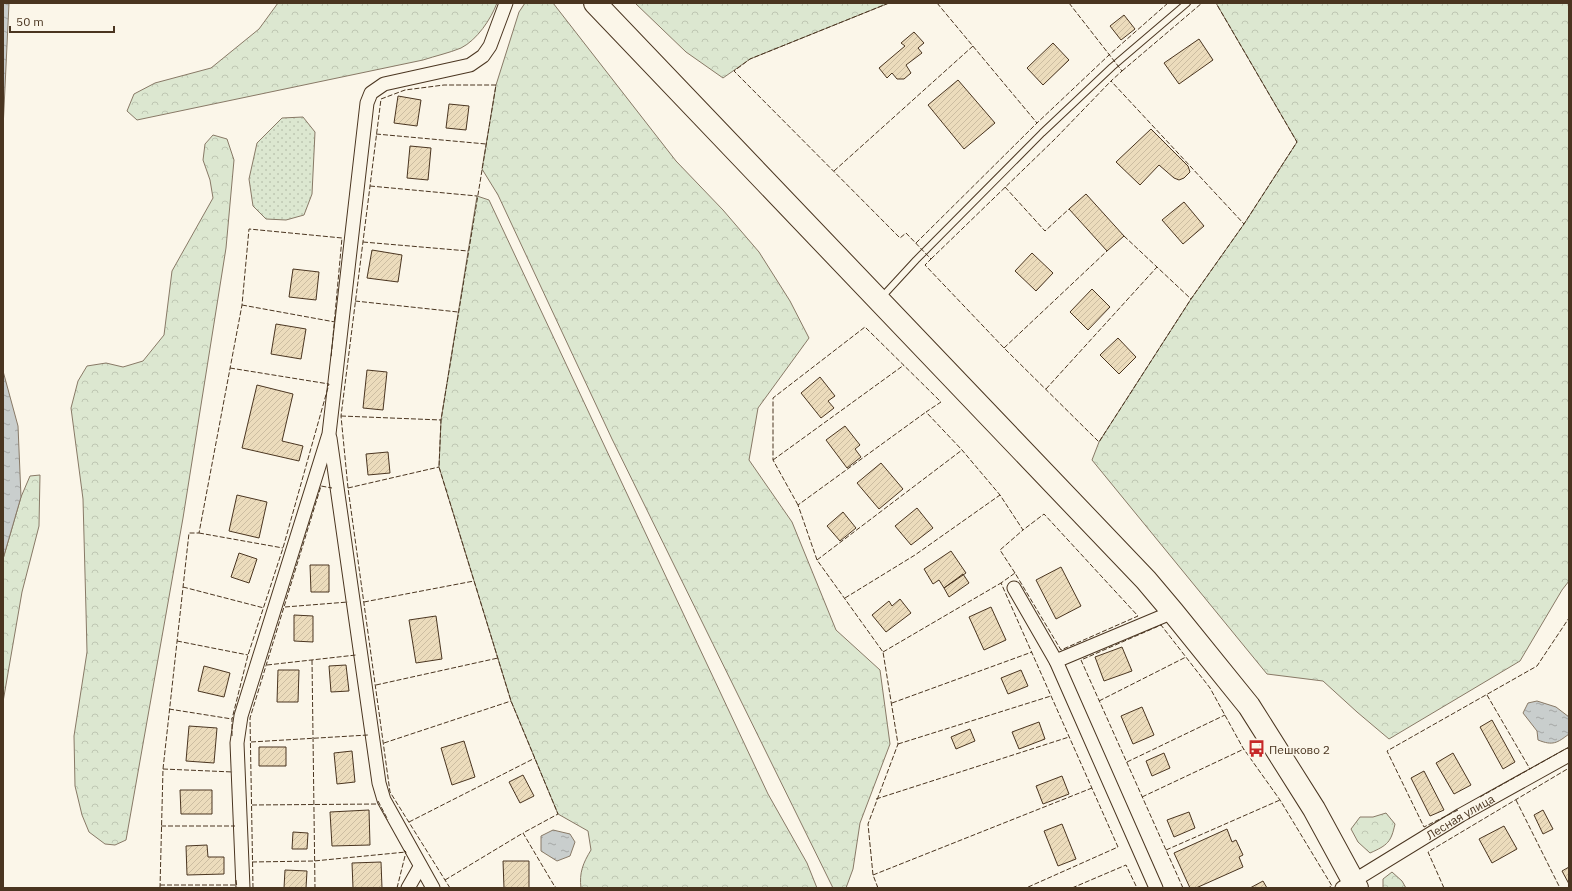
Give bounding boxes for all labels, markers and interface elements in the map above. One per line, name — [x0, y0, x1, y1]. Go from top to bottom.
scale bar — [10, 8, 114, 34]
text: 50 m — [16, 14, 44, 29]
bus stop icon: Пешково 2 — [1246, 739, 1266, 759]
place label: Пешково 2 — [1269, 742, 1330, 757]
street label: Лесная улица — [1423, 790, 1497, 842]

